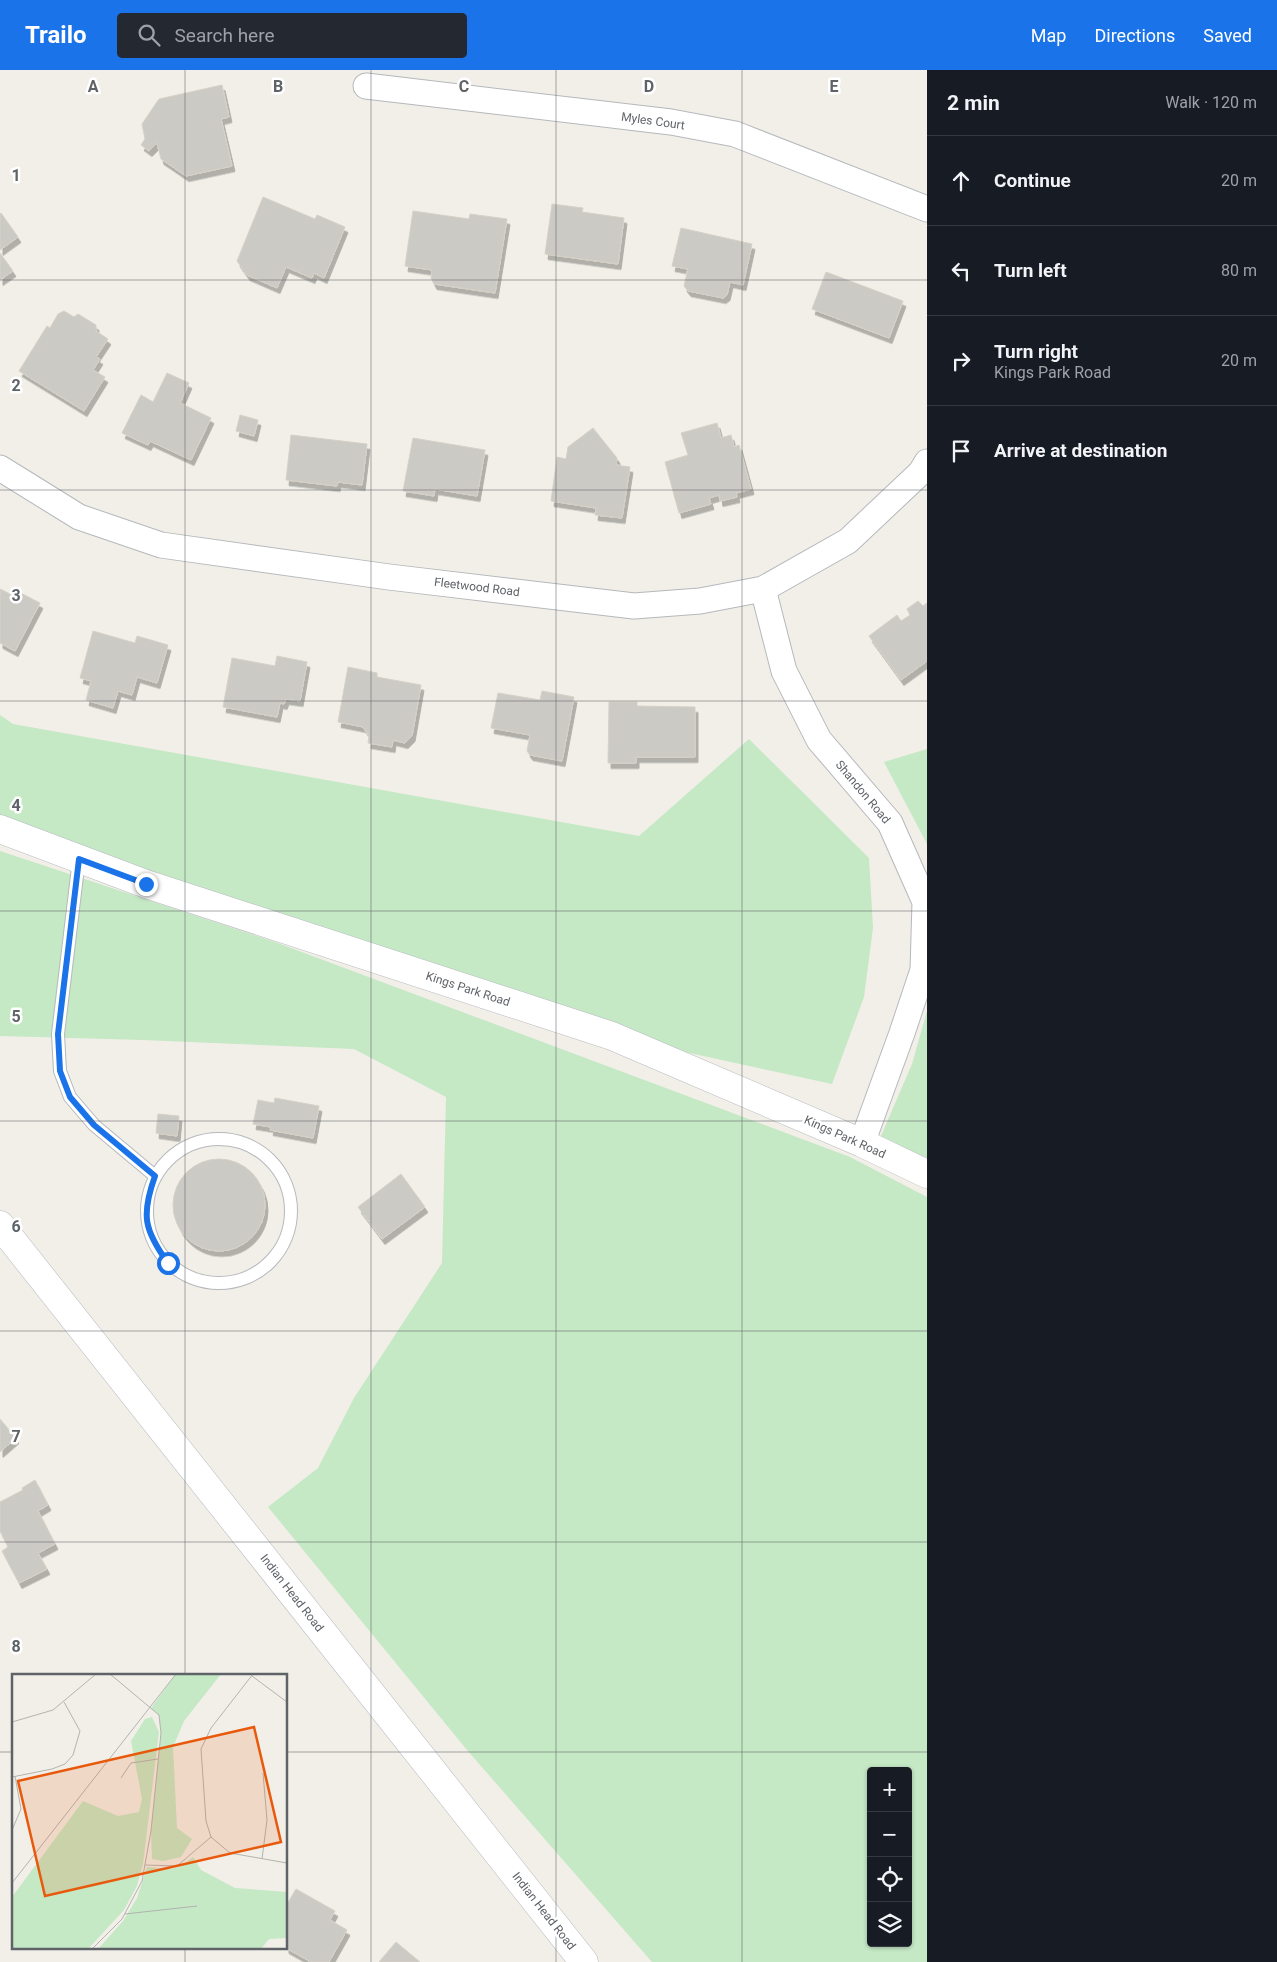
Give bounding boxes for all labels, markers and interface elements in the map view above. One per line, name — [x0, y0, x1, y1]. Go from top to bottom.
search box — [117, 13, 467, 58]
text: Trailo — [25, 21, 87, 49]
icon: search — [135, 21, 163, 49]
text: Search here — [175, 24, 275, 47]
text: Map — [1031, 25, 1066, 46]
text: Directions — [1094, 25, 1175, 46]
text: Saved — [1203, 25, 1252, 46]
text: A — [88, 77, 99, 96]
text: B — [273, 77, 283, 96]
text: C — [459, 77, 469, 96]
text: D — [644, 77, 654, 96]
text: E — [830, 77, 839, 96]
text: 2 min — [947, 91, 1000, 115]
text: Walk · 120 m — [1165, 93, 1257, 112]
street label: Myles Court — [620, 110, 686, 132]
text: 1 — [11, 166, 21, 185]
icon: ahead — [947, 167, 975, 195]
text: Continue — [994, 169, 1071, 192]
text: 20 m — [1221, 171, 1257, 190]
icon: left — [947, 257, 975, 285]
text: Turn left — [994, 259, 1067, 282]
text: 80 m — [1221, 261, 1257, 280]
text: Turn right — [994, 340, 1078, 363]
icon: right — [947, 347, 975, 375]
text: 20 m — [1221, 351, 1257, 370]
text: Kings Park Road — [994, 363, 1111, 382]
text: 2 — [11, 376, 21, 395]
icon: arrive — [947, 437, 975, 465]
text: Arrive at destination — [994, 439, 1167, 462]
street label: Fleetwood Road — [433, 575, 521, 599]
text: 3 — [11, 586, 21, 605]
street label: Shandon Road — [833, 758, 893, 826]
text: 4 — [11, 796, 21, 815]
route end — [135, 873, 158, 896]
street label: Kings Park Road — [424, 969, 512, 1009]
text: 5 — [11, 1007, 21, 1026]
street label: Kings Park Road — [802, 1113, 888, 1161]
text: 6 — [11, 1217, 21, 1236]
route start — [157, 1252, 180, 1275]
text: 7 — [11, 1427, 21, 1446]
street label: Indian Head Road — [257, 1551, 327, 1635]
text: 8 — [11, 1637, 21, 1656]
inset map — [12, 1674, 288, 1950]
map controls — [867, 1767, 912, 1947]
button: + — [867, 1767, 912, 1812]
button: − — [867, 1812, 912, 1857]
button: locate — [867, 1857, 912, 1902]
street label: Indian Head Road — [509, 1869, 579, 1953]
button: layers — [867, 1902, 912, 1947]

